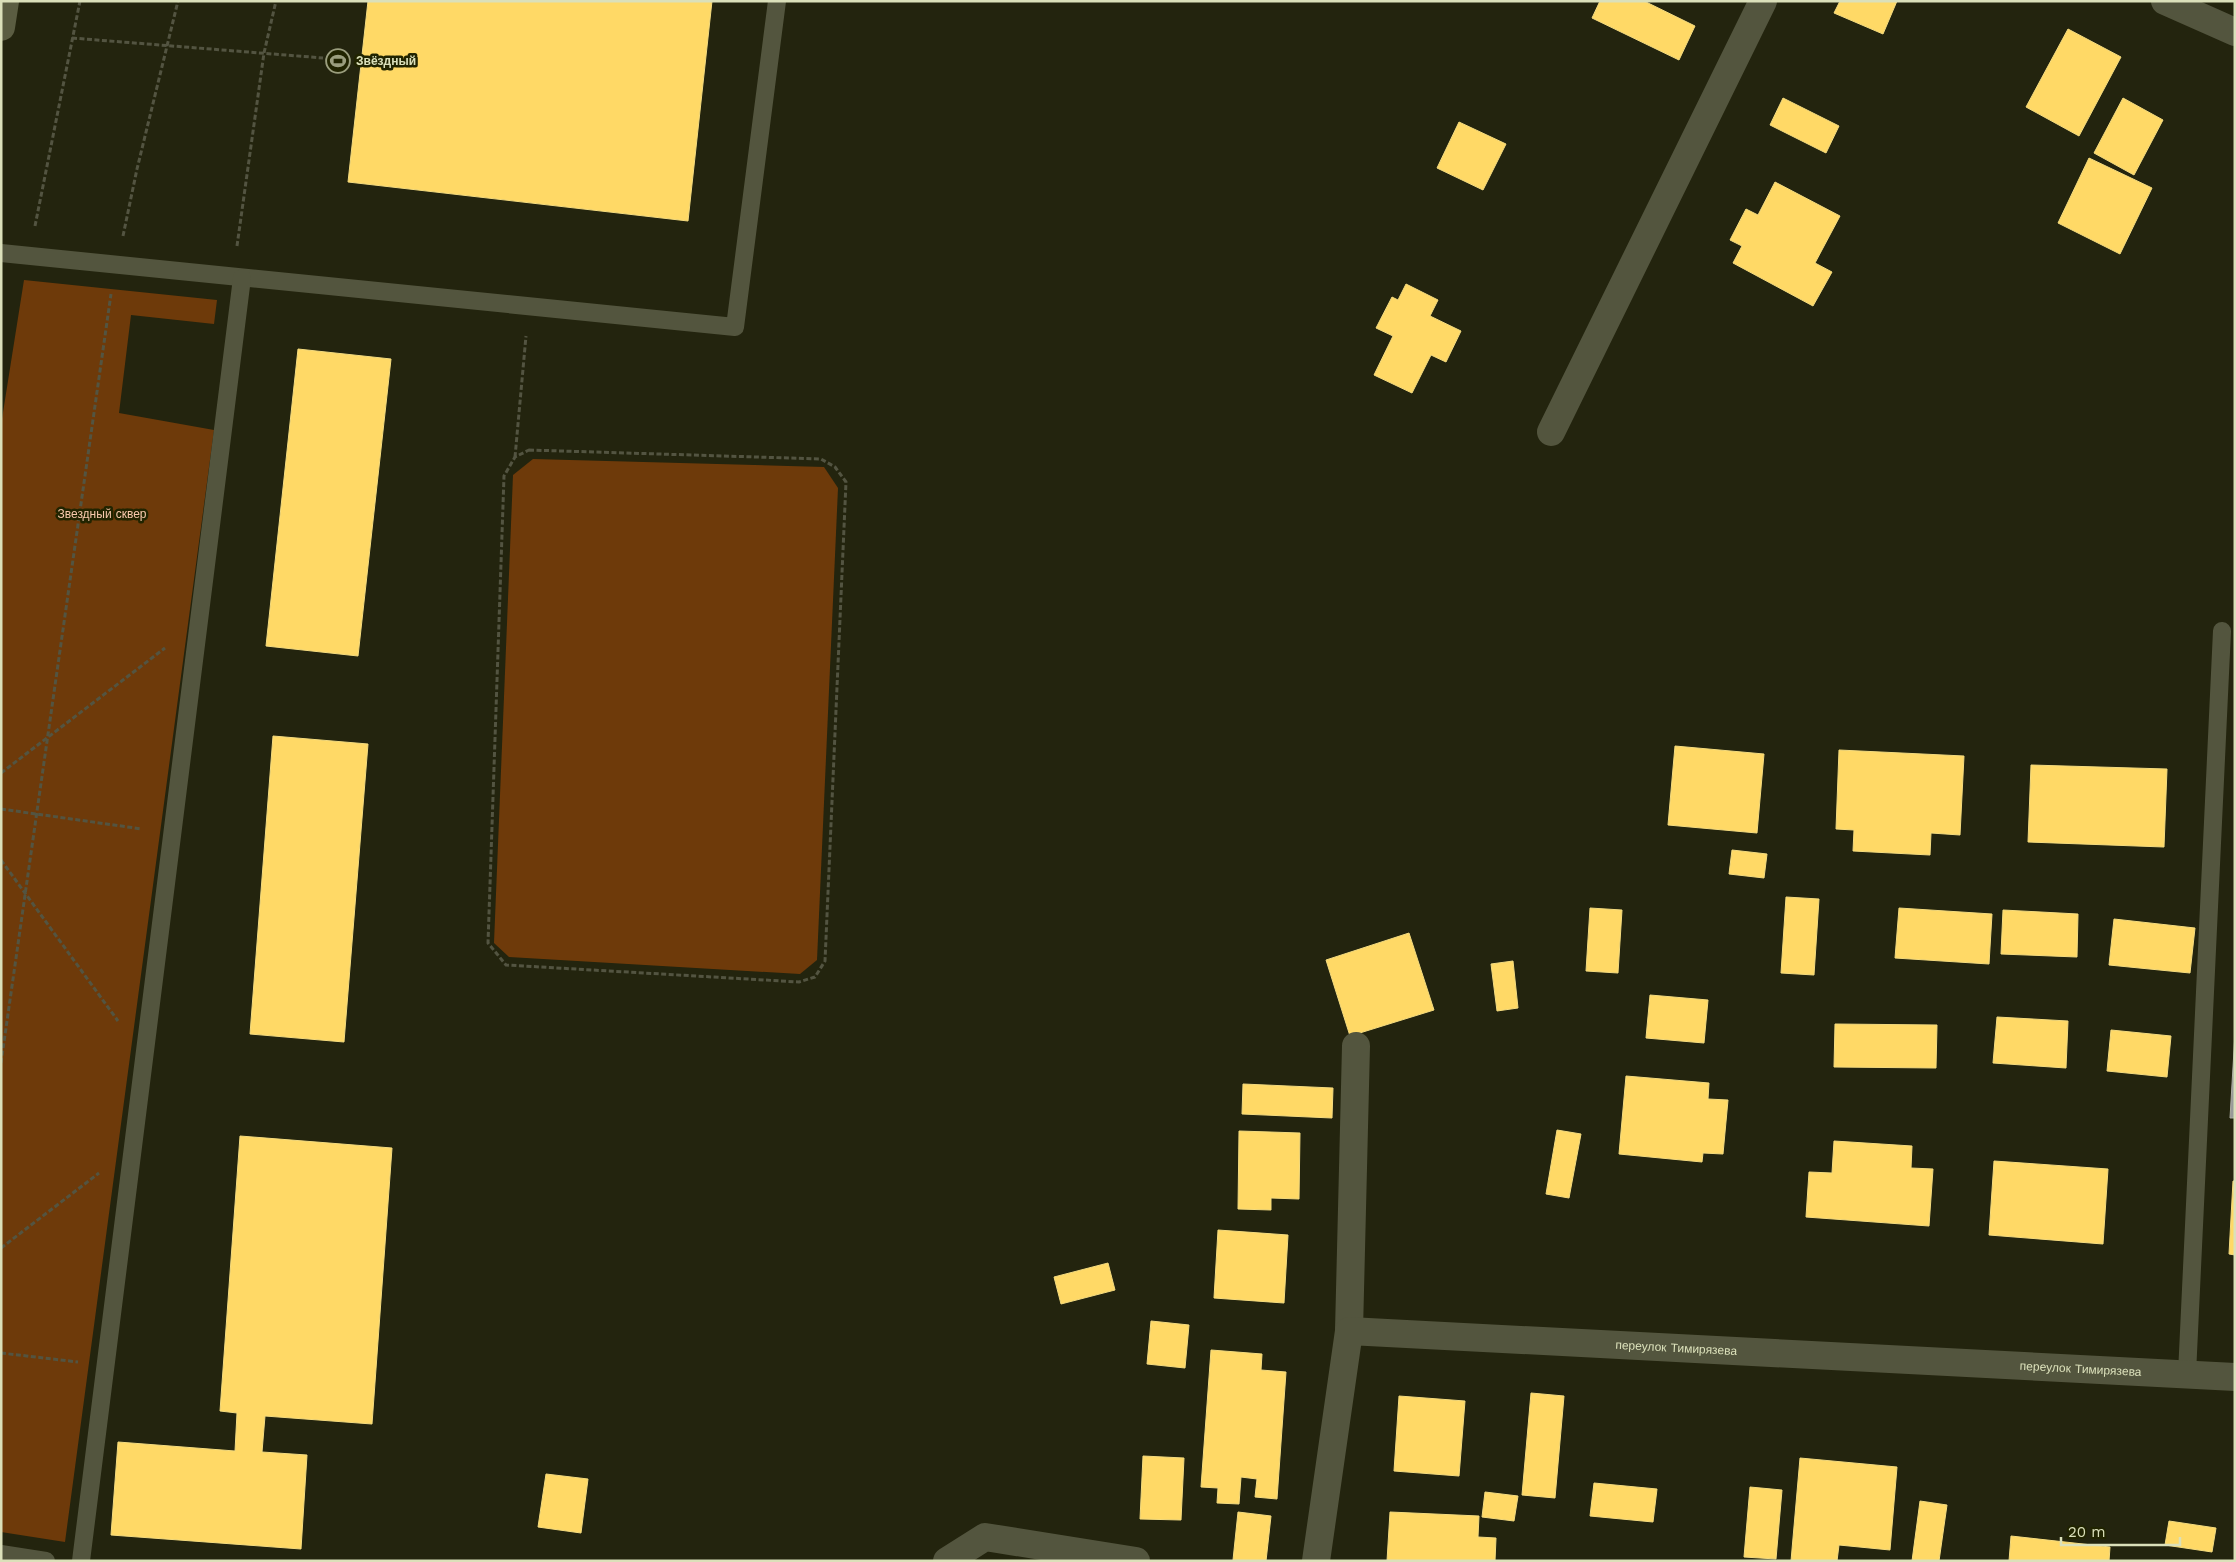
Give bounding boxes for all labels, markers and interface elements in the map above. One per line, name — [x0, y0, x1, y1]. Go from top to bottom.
sports icon: Звёздный — [325, 48, 351, 74]
place label: Звёздный — [356, 54, 416, 68]
park label: Звездный сквер — [57, 507, 147, 521]
street label: переулок Тимирязева — [1615, 1338, 1738, 1358]
street label: переулок Тимирязева — [2019, 1359, 2142, 1379]
scale bar — [2061, 1514, 2180, 1546]
text: 20 m — [2068, 1523, 2106, 1541]

